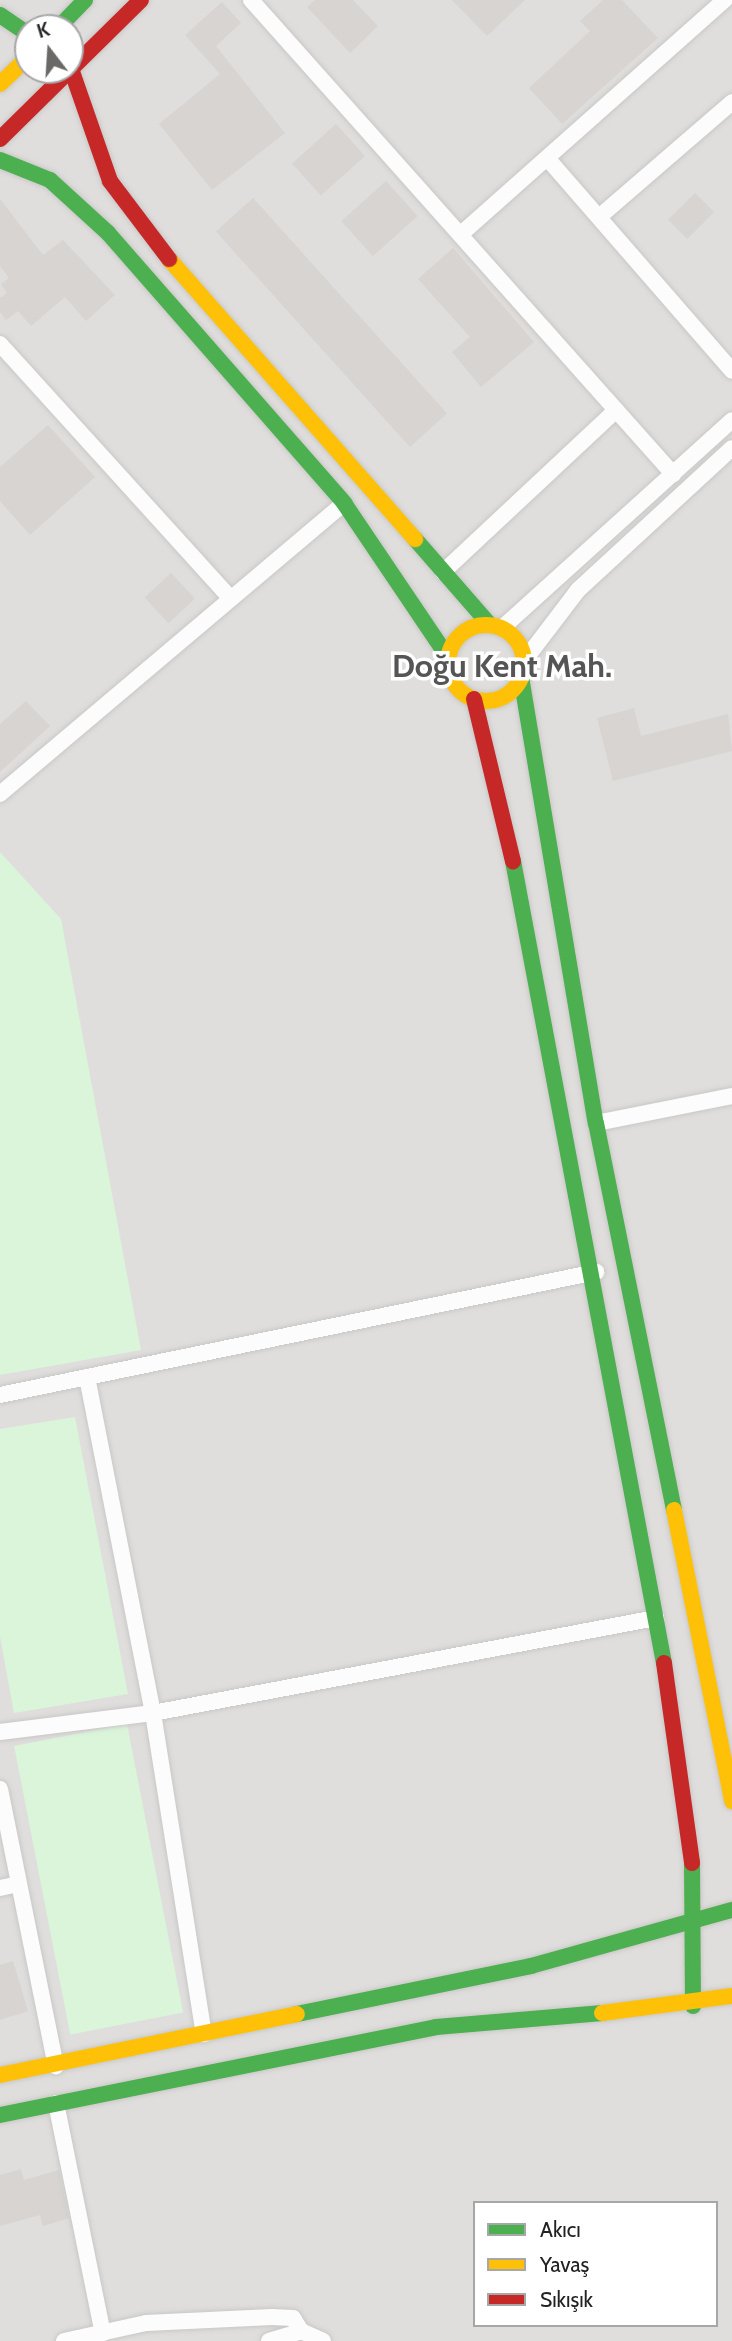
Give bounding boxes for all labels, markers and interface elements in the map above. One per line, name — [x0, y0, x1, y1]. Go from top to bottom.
north arrow — [14, 14, 84, 84]
text: K — [34, 18, 52, 43]
district label: Doğu Kent Mah. — [392, 647, 612, 685]
legend — [473, 2201, 718, 2327]
text: Akıcı — [540, 2217, 581, 2242]
text: Yavaş — [540, 2252, 589, 2277]
text: Sıkışık — [540, 2287, 593, 2312]

